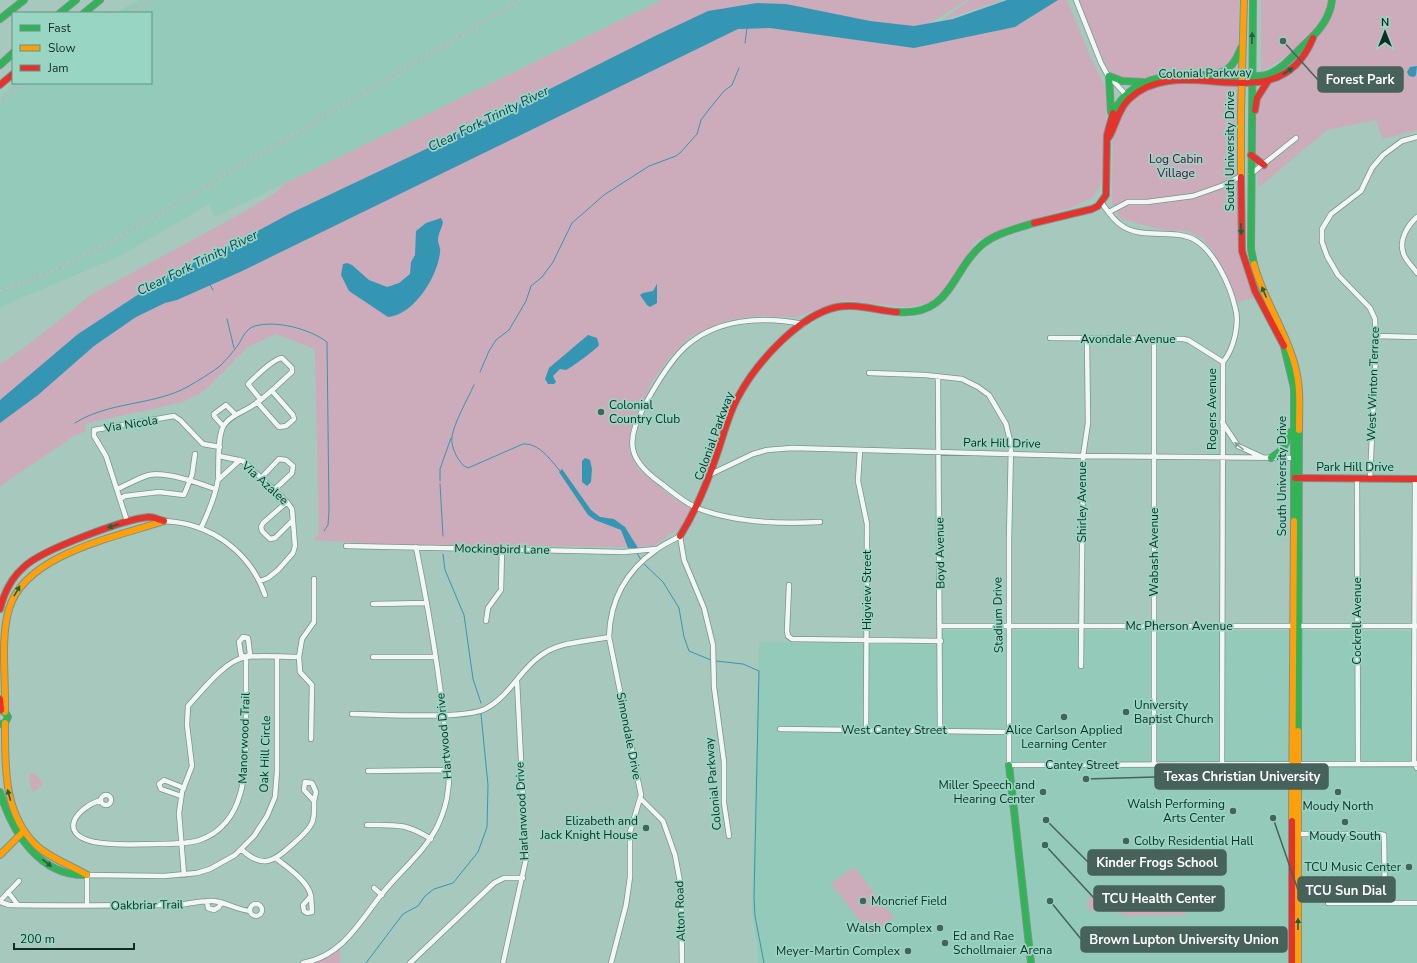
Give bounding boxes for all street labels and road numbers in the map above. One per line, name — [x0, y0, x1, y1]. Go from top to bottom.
street label: Colonial Parkway — [1158, 64, 1253, 82]
street label: South University Drive — [1222, 91, 1238, 211]
street label: West Winton Terrace — [1363, 326, 1383, 442]
street label: Avondale Avenue — [1080, 331, 1176, 347]
street label: Rogers Avenue — [1204, 368, 1220, 450]
street label: Colonial Parkway — [691, 389, 738, 483]
street label: Via Nicola — [102, 412, 159, 436]
street label: South University Drive — [1274, 416, 1290, 536]
street label: Park Hill Drive — [963, 434, 1041, 452]
street label: Via Azalee — [238, 457, 292, 508]
street label: Park Hill Drive — [1316, 459, 1394, 475]
street label: Shirley Avenue — [1074, 461, 1090, 543]
street label: Wabash Avenue — [1146, 508, 1162, 596]
street label: Boyd Avenue — [931, 517, 949, 589]
street label: Mockingbird Lane — [454, 540, 550, 558]
street label: Higview Street — [859, 549, 875, 630]
street label: Stadium Drive — [989, 577, 1007, 653]
street label: Cockrell Avenue — [1349, 577, 1365, 665]
street label: Mc Pherson Avenue — [1125, 618, 1233, 634]
street label: Simondale Drive — [613, 691, 645, 781]
street label: Manorwood Trail — [234, 692, 254, 784]
street label: Hartwood Drive — [432, 692, 456, 780]
street label: Oak Hill Circle — [256, 715, 274, 793]
street label: West Cantey Street — [841, 722, 947, 738]
street label: Colonial Parkway — [701, 736, 725, 831]
street label: Cantey Street — [1045, 757, 1120, 773]
street label: Harlanwood Drive — [511, 761, 533, 861]
street label: Alton Road — [671, 880, 689, 942]
street label: Oakbriar Trail — [111, 896, 184, 914]

